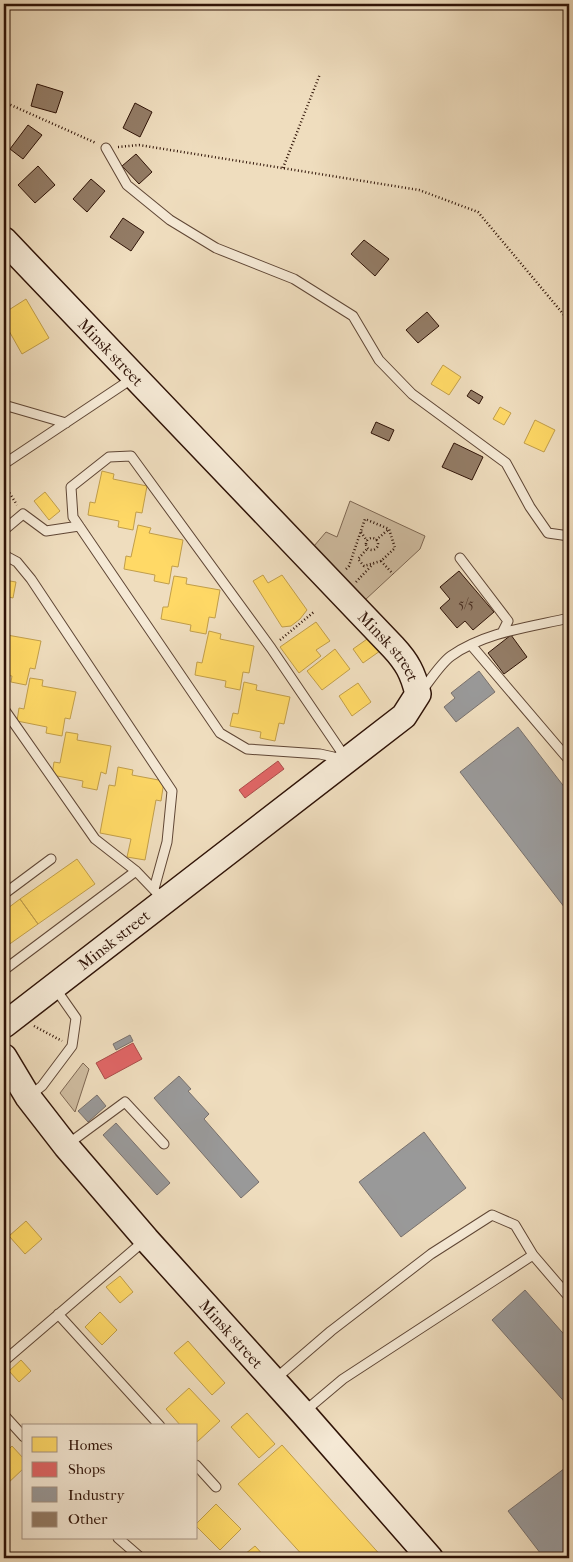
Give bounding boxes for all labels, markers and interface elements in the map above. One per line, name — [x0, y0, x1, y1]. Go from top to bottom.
street label: Minsk street — [74, 314, 148, 390]
house number: 5/5 — [458, 595, 474, 612]
street label: Minsk street — [354, 607, 423, 684]
street label: Minsk street — [74, 906, 154, 974]
street label: Minsk street — [196, 1295, 268, 1372]
legend — [22, 1424, 198, 1540]
text: Homes — [68, 1436, 113, 1454]
text: Shops — [68, 1460, 106, 1478]
text: Industry — [68, 1486, 125, 1504]
text: Other — [68, 1510, 108, 1528]

